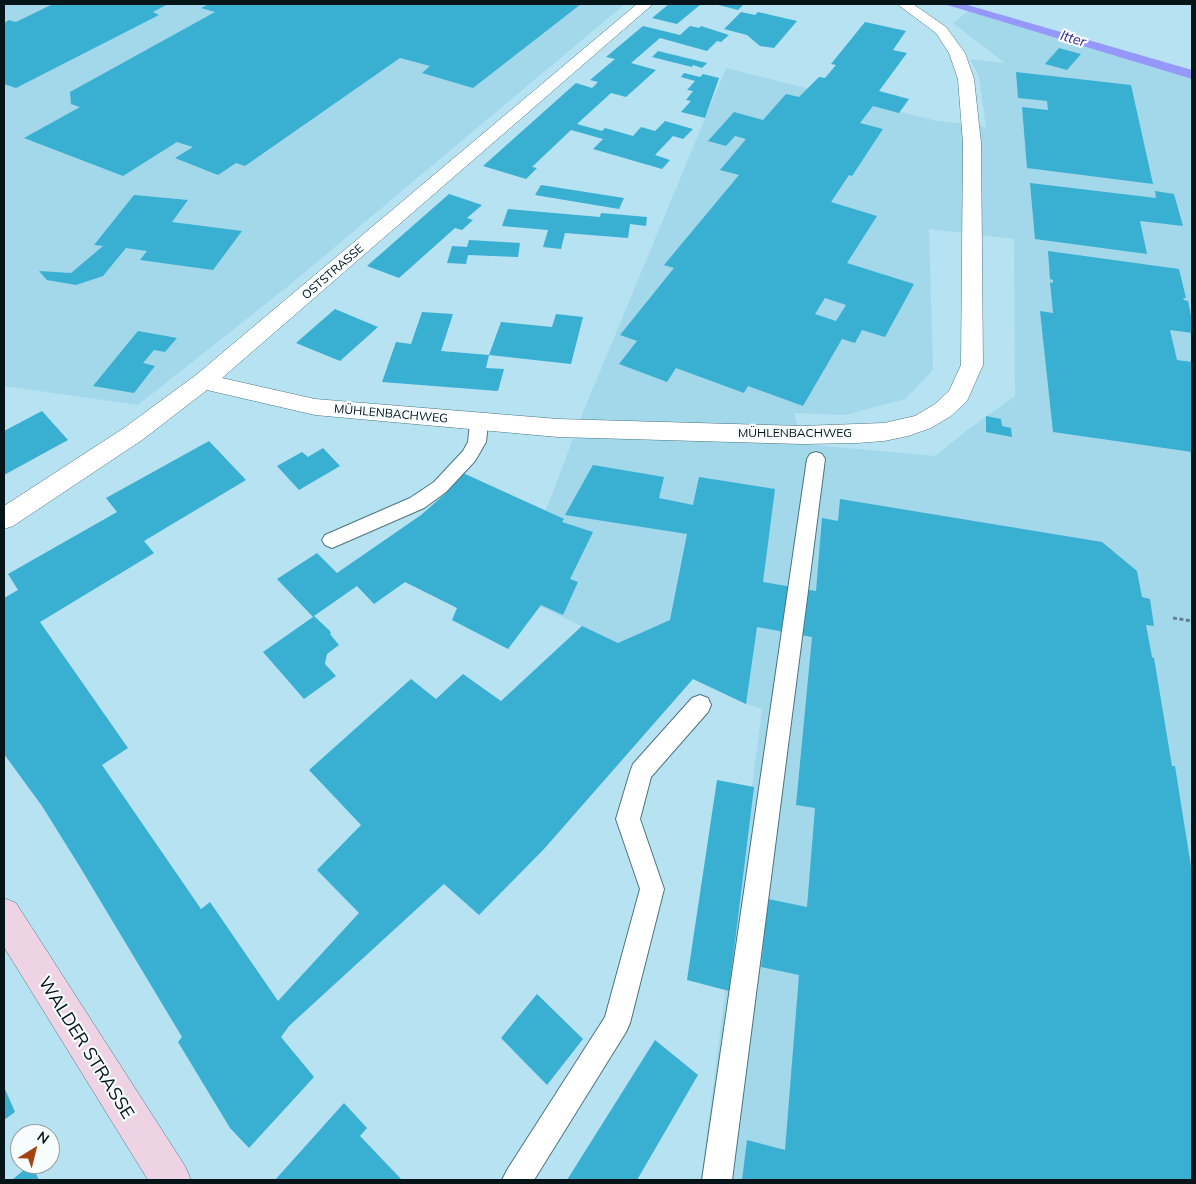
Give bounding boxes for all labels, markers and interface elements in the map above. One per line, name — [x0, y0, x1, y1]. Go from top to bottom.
water label: Itter — [1058, 27, 1088, 51]
street label: OSTSTRASSE — [299, 241, 367, 303]
street label: MÜHLENBACHWEG — [334, 402, 448, 426]
street label: MÜHLENBACHWEG — [738, 426, 852, 440]
street label: WALDER STRASSE — [34, 973, 138, 1123]
north arrow — [10, 1124, 60, 1174]
text: N — [34, 1127, 53, 1148]

